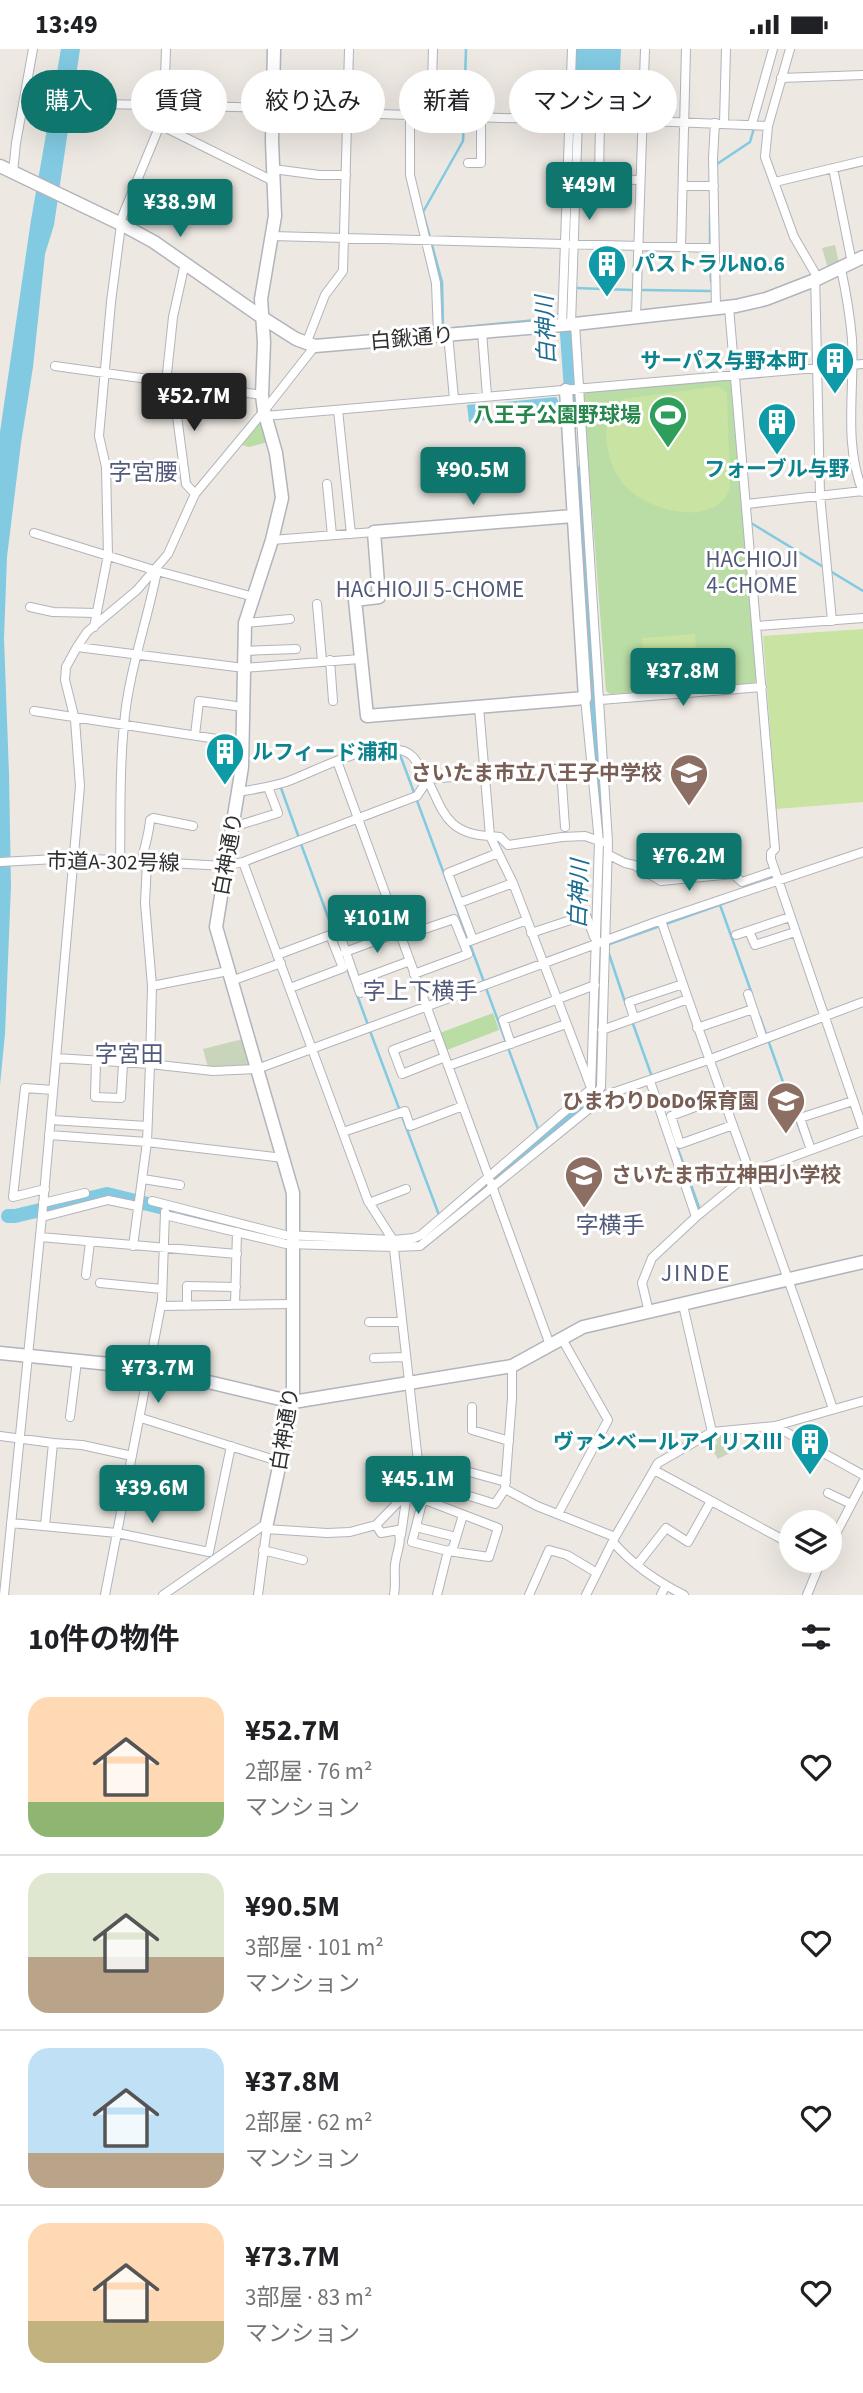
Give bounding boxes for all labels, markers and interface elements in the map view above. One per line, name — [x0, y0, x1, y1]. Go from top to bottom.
text: 13:49 — [35, 6, 98, 43]
chip: 購入 — [21, 70, 117, 133]
chip: 賃貸 — [131, 70, 227, 133]
chip: 絞り込み — [241, 70, 385, 133]
chip: 新着 — [399, 70, 495, 133]
chip: マンション — [509, 70, 677, 133]
pin: ¥49M — [548, 163, 630, 222]
text: ¥49M — [562, 168, 616, 201]
pin: ¥38.9M — [123, 179, 237, 239]
text: ¥38.9M — [143, 185, 217, 218]
building icon: パストラルNO.6 — [586, 243, 628, 298]
place label: パストラルNO.6 — [634, 249, 785, 279]
water label: 白神川 — [528, 292, 564, 365]
street label: 白鍬通り — [369, 319, 455, 357]
building icon: サーパス与野本町 — [814, 340, 856, 395]
place label: サーパス与野本町 — [640, 346, 808, 376]
pin: ¥52.7M — [137, 373, 251, 433]
text: ¥52.7M — [157, 379, 231, 412]
sports icon: 八王子公園野球場 — [647, 394, 689, 449]
place label: 八王子公園野球場 — [473, 400, 641, 430]
building icon: フォーブル与野 — [756, 401, 798, 456]
pin: ¥90.5M — [416, 447, 530, 507]
text: ¥90.5M — [436, 453, 510, 486]
place label: フォーブル与野 — [704, 454, 850, 484]
district label: 字宮腰 — [109, 456, 178, 489]
district label: HACHIOJI 4-CHOME — [706, 543, 798, 602]
district label: HACHIOJI 5-CHOME — [336, 573, 524, 606]
pin: ¥37.8M — [626, 649, 740, 708]
text: ¥37.8M — [646, 654, 720, 687]
building icon: ルフィード浦和 — [204, 731, 246, 786]
place label: ルフィード浦和 — [252, 737, 399, 767]
school or university icon: さいたま市立八王子中学校 — [668, 752, 710, 807]
place label: さいたま市立八王子中学校 — [411, 758, 662, 788]
street label: 白神通り — [206, 810, 250, 898]
pin: ¥76.2M — [632, 833, 746, 893]
text: ¥76.2M — [652, 839, 726, 872]
street label: 市道A-302号線 — [46, 846, 180, 878]
water label: 白神川 — [561, 856, 597, 929]
pin: ¥101M — [328, 895, 426, 955]
text: ¥101M — [344, 901, 410, 934]
district label: 字上下横手 — [363, 975, 478, 1008]
district label: 字宮田 — [95, 1038, 164, 1071]
school or university icon: ひまわりDoDo保育園 — [765, 1080, 807, 1135]
place label: ひまわりDoDo保育園 — [562, 1086, 759, 1116]
school or university icon: さいたま市立神田小学校 — [563, 1154, 605, 1209]
place label: さいたま市立神田小学校 — [611, 1160, 841, 1190]
district label: 字横手 — [576, 1209, 645, 1242]
district label: JINDE — [661, 1256, 731, 1291]
pin: ¥73.7M — [101, 1345, 215, 1405]
text: ¥73.7M — [121, 1351, 195, 1384]
street label: 白神通り — [264, 1385, 306, 1473]
building icon: ヴァンベールアイリスⅢ — [789, 1421, 831, 1476]
place label: ヴァンベールアイリスⅢ — [553, 1427, 783, 1457]
pin: ¥45.1M — [361, 1457, 475, 1516]
text: ¥45.1M — [381, 1462, 455, 1495]
pin: ¥39.6M — [95, 1465, 209, 1525]
text: ¥39.6M — [115, 1471, 189, 1504]
map controls — [779, 1510, 842, 1573]
button: layers — [779, 1510, 842, 1573]
text: 10件の物件 — [28, 1618, 180, 1661]
icon: filters — [797, 1618, 835, 1656]
text: ¥52.7M — [245, 1709, 340, 1752]
icon: home — [84, 1725, 168, 1809]
icon: heart — [797, 1748, 835, 1786]
text: 2部屋 · 76 m² — [245, 1755, 372, 1788]
text: マンション — [245, 1791, 360, 1824]
text: ¥90.5M — [245, 1885, 340, 1928]
icon: home — [84, 1901, 168, 1985]
icon: heart — [797, 1924, 835, 1962]
text: 3部屋 · 101 m² — [245, 1931, 384, 1964]
text: マンション — [245, 1967, 360, 2000]
text: ¥37.8M — [245, 2060, 340, 2103]
icon: home — [84, 2076, 168, 2160]
icon: heart — [797, 2099, 835, 2137]
text: 2部屋 · 62 m² — [245, 2106, 372, 2139]
text: マンション — [245, 2142, 360, 2175]
text: ¥73.7M — [245, 2235, 340, 2278]
icon: home — [84, 2251, 168, 2335]
icon: heart — [797, 2274, 835, 2312]
text: 3部屋 · 83 m² — [245, 2281, 372, 2314]
text: マンション — [245, 2317, 360, 2350]

